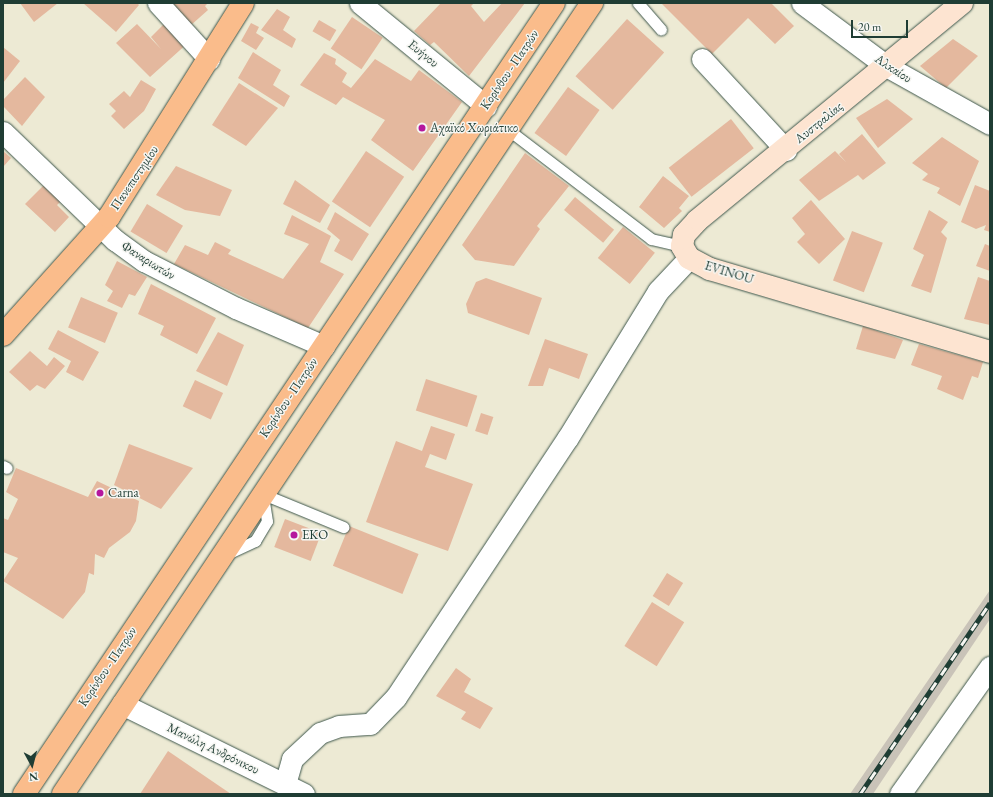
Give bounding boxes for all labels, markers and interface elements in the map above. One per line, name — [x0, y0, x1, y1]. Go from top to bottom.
scale bar — [853, 12, 910, 38]
text: 20 m — [858, 19, 881, 35]
street label: Κορίνθου - Πατρών — [477, 27, 543, 113]
street label: Ευήνου — [404, 37, 442, 71]
street label: Αλκαίου — [872, 51, 914, 87]
street label: Αυστραλίας — [792, 99, 846, 147]
place label: Αχαϊκό Χωριάτικο — [430, 120, 518, 136]
marker: Αχαϊκό Χωριάτικο — [417, 123, 427, 133]
street label: Πανεπιστημίου — [108, 143, 162, 213]
street label: Φαναριωτών — [118, 238, 178, 284]
street label: EVINOU — [703, 258, 755, 288]
street label: Κορίνθου - Πατρών — [256, 355, 322, 441]
place label: Carna — [108, 485, 139, 501]
marker: Carna — [95, 488, 105, 498]
place label: EKO — [302, 527, 328, 543]
marker: EKO — [289, 530, 299, 540]
street label: Κορίνθου - Πατρών — [75, 624, 141, 710]
street label: Μανώλη Ανδρόνικου — [164, 720, 262, 778]
north arrow — [12, 745, 52, 785]
text: N — [28, 769, 39, 784]

